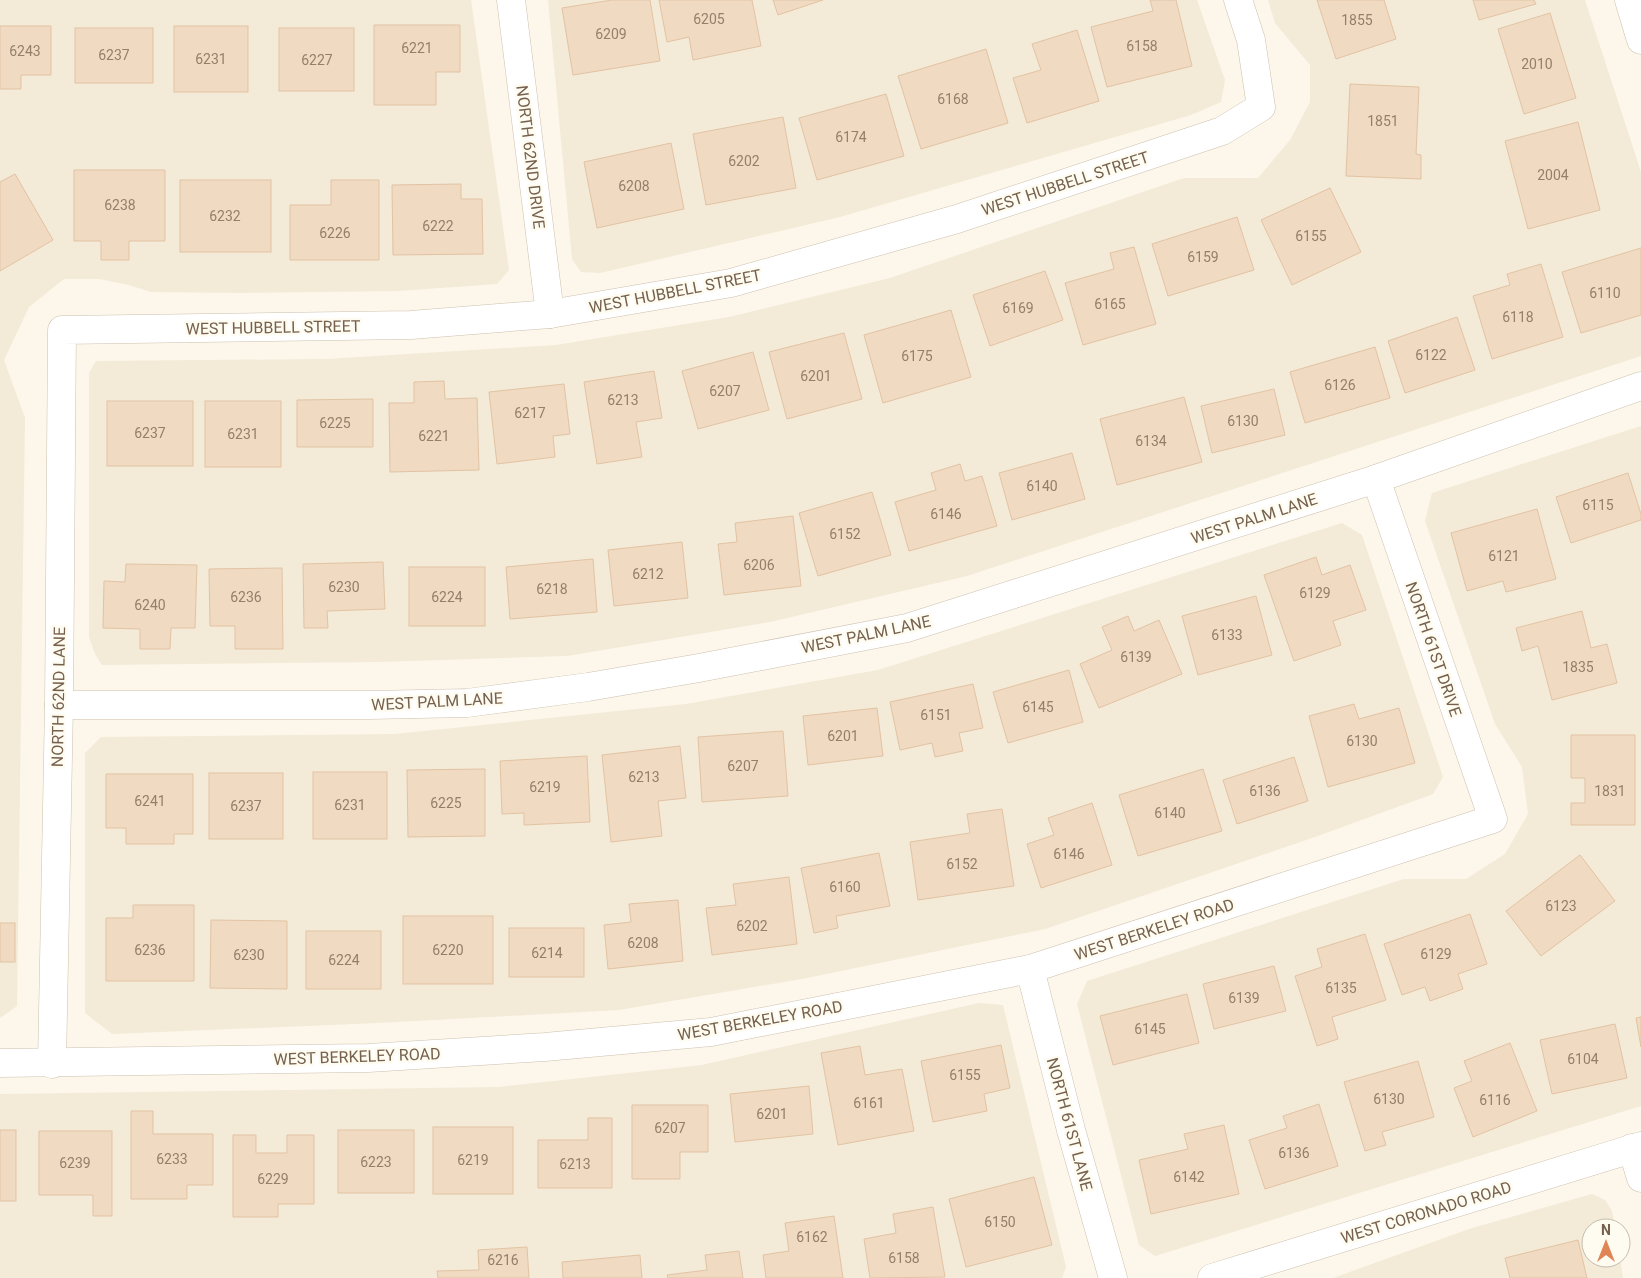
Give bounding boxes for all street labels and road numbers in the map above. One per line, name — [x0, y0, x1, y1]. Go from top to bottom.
street label: NORTH 62ND DRIVE — [512, 84, 549, 230]
street label: WEST HUBBELL STREET — [979, 147, 1152, 220]
street label: WEST HUBBELL STREET — [587, 265, 763, 317]
street label: WEST HUBBELL STREET — [185, 316, 361, 339]
street label: WEST PALM LANE — [1189, 489, 1320, 548]
street label: NORTH 61ST DRIVE — [1402, 579, 1466, 719]
street label: WEST PALM LANE — [800, 612, 932, 657]
street label: NORTH 62ND LANE — [48, 627, 69, 767]
street label: WEST PALM LANE — [371, 689, 503, 714]
street label: WEST BERKELEY ROAD — [1072, 895, 1236, 964]
street label: WEST BERKELEY ROAD — [676, 997, 844, 1044]
street label: WEST BERKELEY ROAD — [273, 1044, 441, 1069]
street label: NORTH 61ST LANE — [1043, 1056, 1096, 1193]
street label: WEST CORONADO ROAD — [1339, 1177, 1514, 1247]

